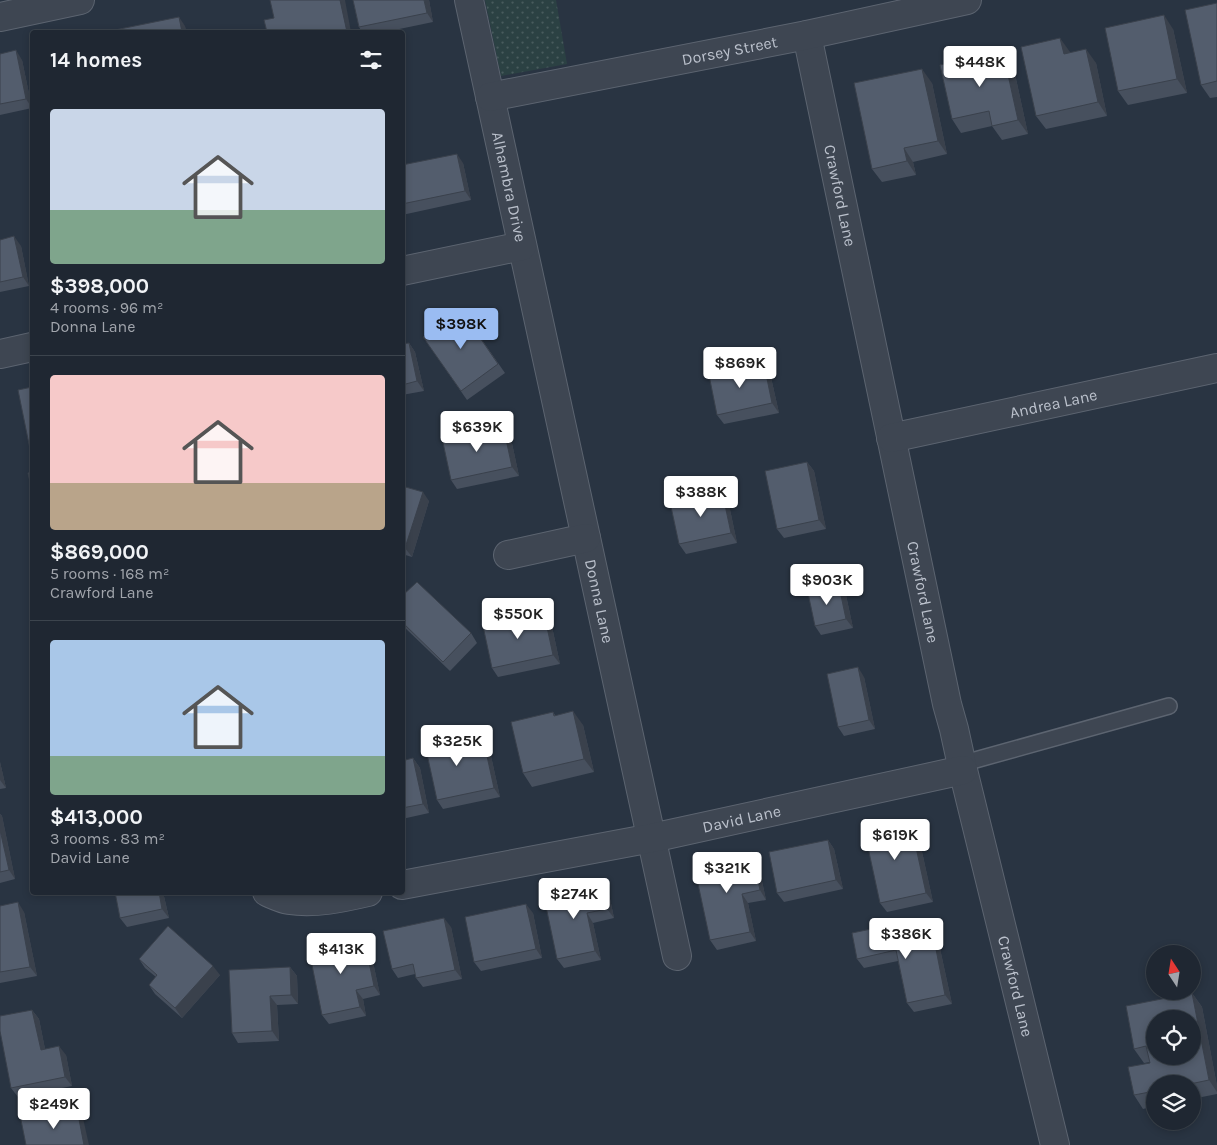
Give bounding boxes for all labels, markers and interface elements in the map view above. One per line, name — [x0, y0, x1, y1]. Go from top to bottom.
street label: Dorsey Street — [680, 32, 779, 69]
icon: filters — [357, 46, 385, 74]
pin: $448K — [945, 46, 1015, 88]
text: 14 homes — [50, 48, 142, 72]
text: $448K — [955, 52, 1005, 71]
street label: Alhambra Drive — [488, 130, 530, 244]
icon: home — [173, 142, 263, 232]
street label: Crawford Lane — [820, 143, 860, 248]
text: $398,000 — [50, 274, 149, 298]
text: 4 rooms · 96 m² — [50, 298, 163, 317]
pin: $398K — [426, 308, 496, 350]
text: $398K — [435, 314, 487, 333]
text: Donna Lane — [50, 317, 135, 336]
pin: $869K — [705, 346, 775, 389]
text: $869K — [714, 353, 766, 372]
street label: Andrea Lane — [1008, 385, 1099, 422]
icon: home — [173, 407, 263, 497]
pin: $639K — [442, 410, 512, 453]
text: $639K — [452, 417, 502, 436]
pin: $388K — [666, 476, 736, 518]
text: $388K — [675, 482, 727, 501]
street label: Crawford Lane — [903, 539, 943, 645]
text: $869,000 — [50, 540, 149, 564]
street label: Donna Lane — [581, 557, 618, 645]
text: 5 rooms · 168 m² — [50, 564, 169, 583]
pin: $903K — [792, 564, 862, 606]
text: $903K — [801, 570, 853, 589]
text: Crawford Lane — [50, 583, 153, 602]
pin: $550K — [483, 598, 553, 640]
text: $550K — [493, 604, 543, 623]
icon: home — [173, 672, 263, 762]
pin: $325K — [422, 724, 492, 767]
text: $325K — [432, 731, 482, 750]
street label: David Lane — [701, 801, 783, 837]
text: $413,000 — [50, 805, 143, 829]
pin: $619K — [860, 818, 930, 861]
text: $619K — [872, 825, 918, 844]
text: 3 rooms · 83 m² — [50, 829, 165, 848]
text: David Lane — [50, 848, 130, 867]
pin: $321K — [692, 852, 762, 894]
text: $321K — [704, 858, 750, 877]
pin: $274K — [539, 878, 609, 920]
text: $274K — [550, 884, 598, 903]
pin: $386K — [871, 918, 941, 960]
text: $386K — [880, 924, 932, 943]
pin: $413K — [306, 932, 376, 975]
street label: Crawford Lane — [994, 934, 1037, 1039]
text: $413K — [318, 939, 364, 958]
north arrow — [1146, 945, 1201, 1000]
map controls — [1146, 945, 1201, 1130]
button: locate — [1146, 1010, 1201, 1065]
button: layers — [1146, 1075, 1201, 1130]
pin: $249K — [19, 1088, 89, 1130]
text: $249K — [29, 1094, 79, 1113]

